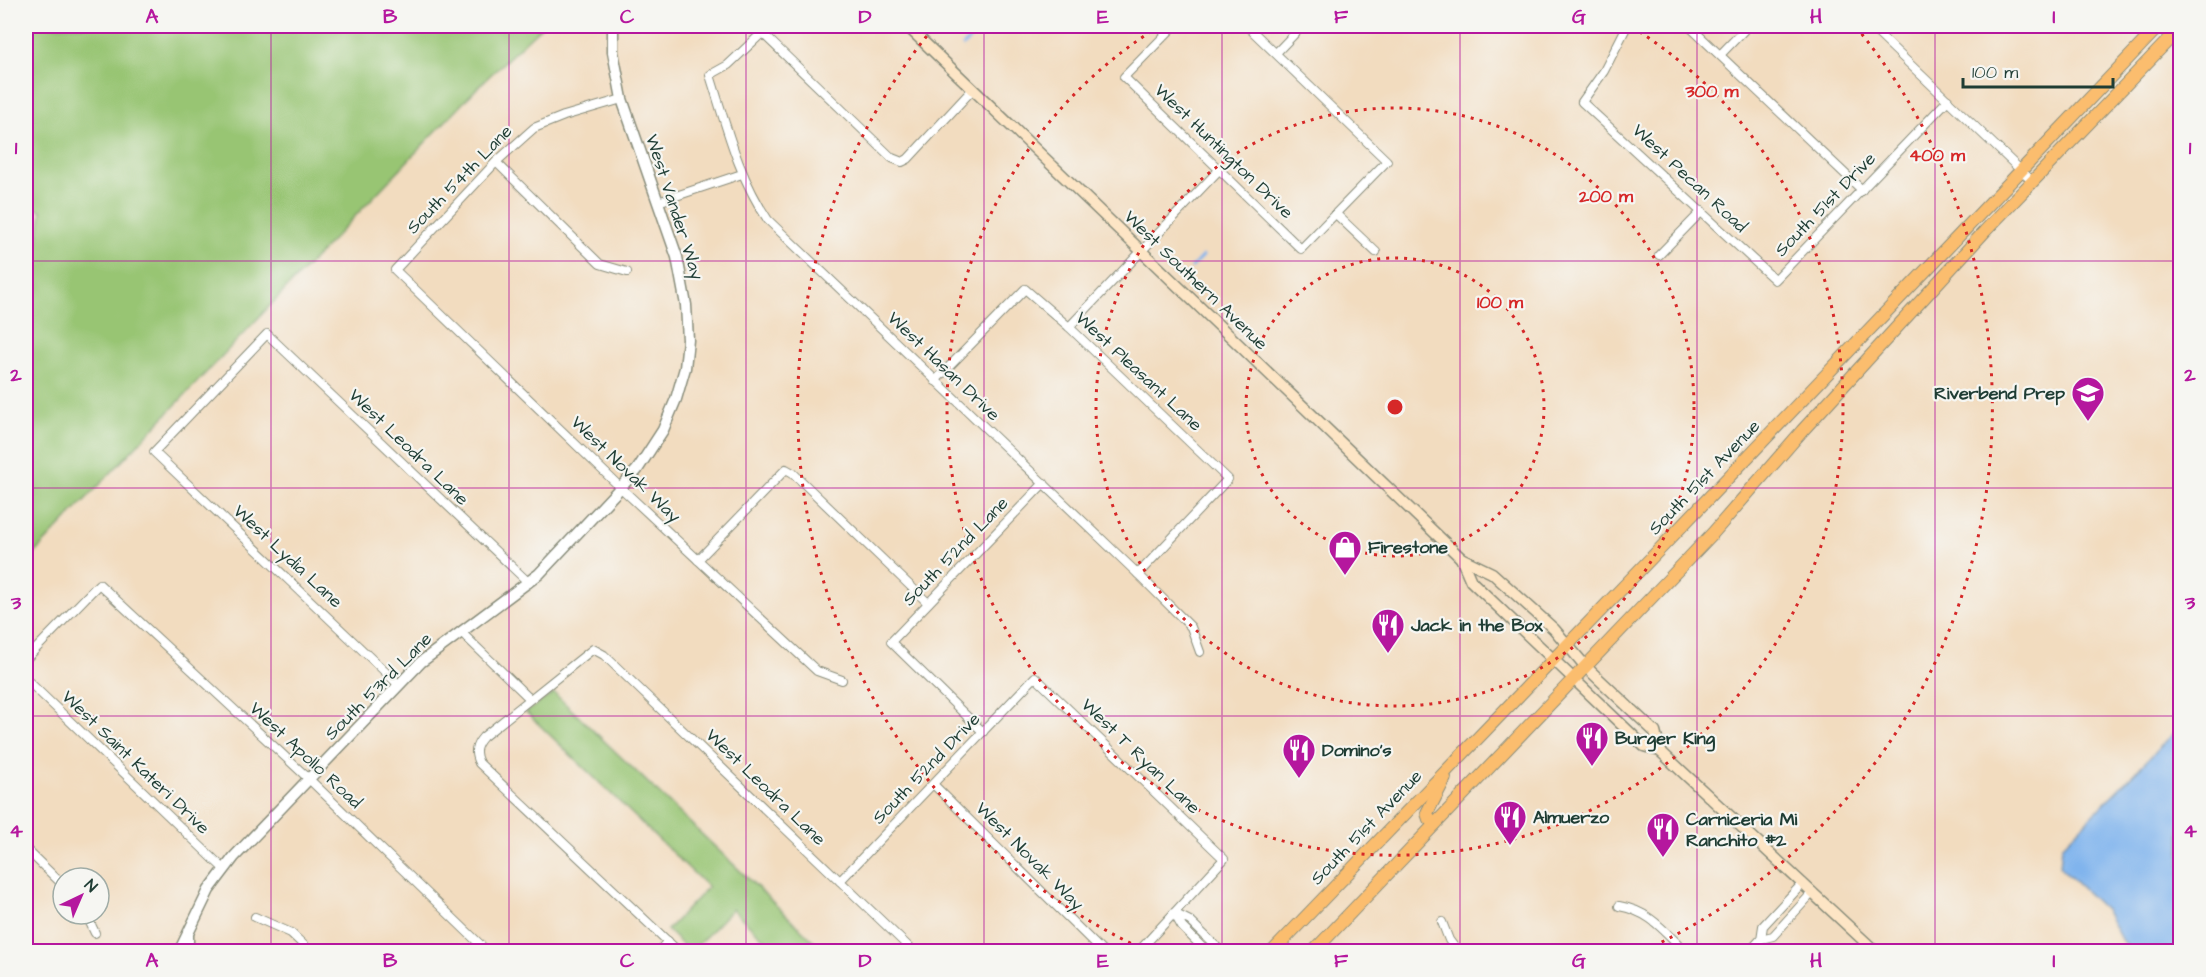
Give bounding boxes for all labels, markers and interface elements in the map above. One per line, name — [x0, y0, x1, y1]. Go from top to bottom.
text: A — [146, 3, 159, 31]
text: B — [383, 3, 398, 31]
text: C — [620, 3, 635, 31]
text: D — [859, 3, 872, 31]
text: E — [1097, 3, 1109, 31]
text: F — [1334, 3, 1349, 31]
text: G — [1572, 3, 1586, 31]
text: H — [1810, 3, 1822, 31]
text: I — [2052, 3, 2056, 31]
scale bar — [1963, 51, 2113, 89]
text: 100 m — [1972, 60, 2018, 85]
street label: West Huntington Drive — [1148, 78, 1299, 225]
text: 300 m — [1684, 79, 1740, 104]
street label: West Pecan Road — [1626, 118, 1753, 238]
street label: South 54th Lane — [401, 119, 518, 239]
street label: West Vander Way — [638, 131, 710, 284]
text: 1 — [15, 134, 18, 162]
text: 1 — [2189, 134, 2192, 162]
text: 400 m — [1909, 143, 1966, 168]
street label: South 51st Drive — [1769, 146, 1882, 262]
text: 200 m — [1578, 184, 1634, 209]
street label: West Southern Avenue — [1118, 205, 1273, 356]
text: 100 m — [1477, 290, 1524, 315]
street label: West Hasan Drive — [882, 306, 1006, 427]
street label: West Pleasant Lane — [1070, 306, 1208, 437]
text: 2 — [9, 361, 22, 389]
text: 2 — [2183, 361, 2196, 389]
school or university icon: Riverbend Prep — [2070, 375, 2106, 422]
place label: Riverbend Prep — [1934, 381, 2065, 406]
street label: West Leodra Lane — [343, 383, 474, 512]
centre of rings — [1385, 397, 1405, 417]
street label: West Novak Way — [564, 410, 686, 529]
street label: South 51st Avenue — [1643, 414, 1766, 540]
street label: South 52nd Lane — [897, 491, 1014, 611]
street label: West Lydia Lane — [227, 499, 348, 615]
shop icon: Firestone — [1327, 529, 1363, 576]
place label: Firestone — [1368, 535, 1448, 560]
text: 3 — [10, 589, 22, 617]
text: 3 — [2184, 589, 2196, 617]
restaurant icon: Jack in the Box — [1370, 607, 1406, 654]
place label: Jack in the Box — [1410, 613, 1543, 638]
street label: South 53rd Lane — [319, 627, 438, 746]
street label: West Saint Kateri Drive — [56, 685, 216, 840]
street label: West T Ryan Lane — [1075, 693, 1206, 821]
street label: West Apollo Road — [244, 696, 368, 814]
street label: South 52nd Drive — [867, 707, 986, 830]
restaurant icon: Burger King — [1574, 720, 1610, 767]
street label: West Leodra Lane — [700, 723, 831, 852]
place label: Burger King — [1615, 726, 1716, 752]
restaurant icon: Domino's — [1281, 732, 1317, 779]
place label: Domino's — [1322, 738, 1392, 763]
street label: South 51st Avenue — [1305, 764, 1428, 890]
street label: West Novak Way — [969, 796, 1090, 917]
restaurant icon: Almuerzo — [1492, 799, 1528, 846]
place label: Almuerzo — [1533, 805, 1610, 830]
place label: Carniceria Mi Ranchito #2 — [1686, 807, 1798, 853]
restaurant icon: Carniceria Mi Ranchito #2 — [1645, 811, 1681, 858]
text: 4 — [9, 817, 23, 845]
text: 4 — [2183, 817, 2197, 845]
north arrow — [51, 866, 111, 926]
text: N — [79, 875, 102, 897]
text: A — [146, 947, 159, 975]
text: B — [383, 947, 398, 975]
text: C — [620, 947, 635, 975]
text: D — [859, 947, 872, 975]
text: E — [1097, 947, 1109, 975]
text: F — [1334, 947, 1349, 975]
text: G — [1572, 947, 1586, 975]
text: H — [1810, 947, 1822, 975]
text: I — [2052, 947, 2056, 975]

